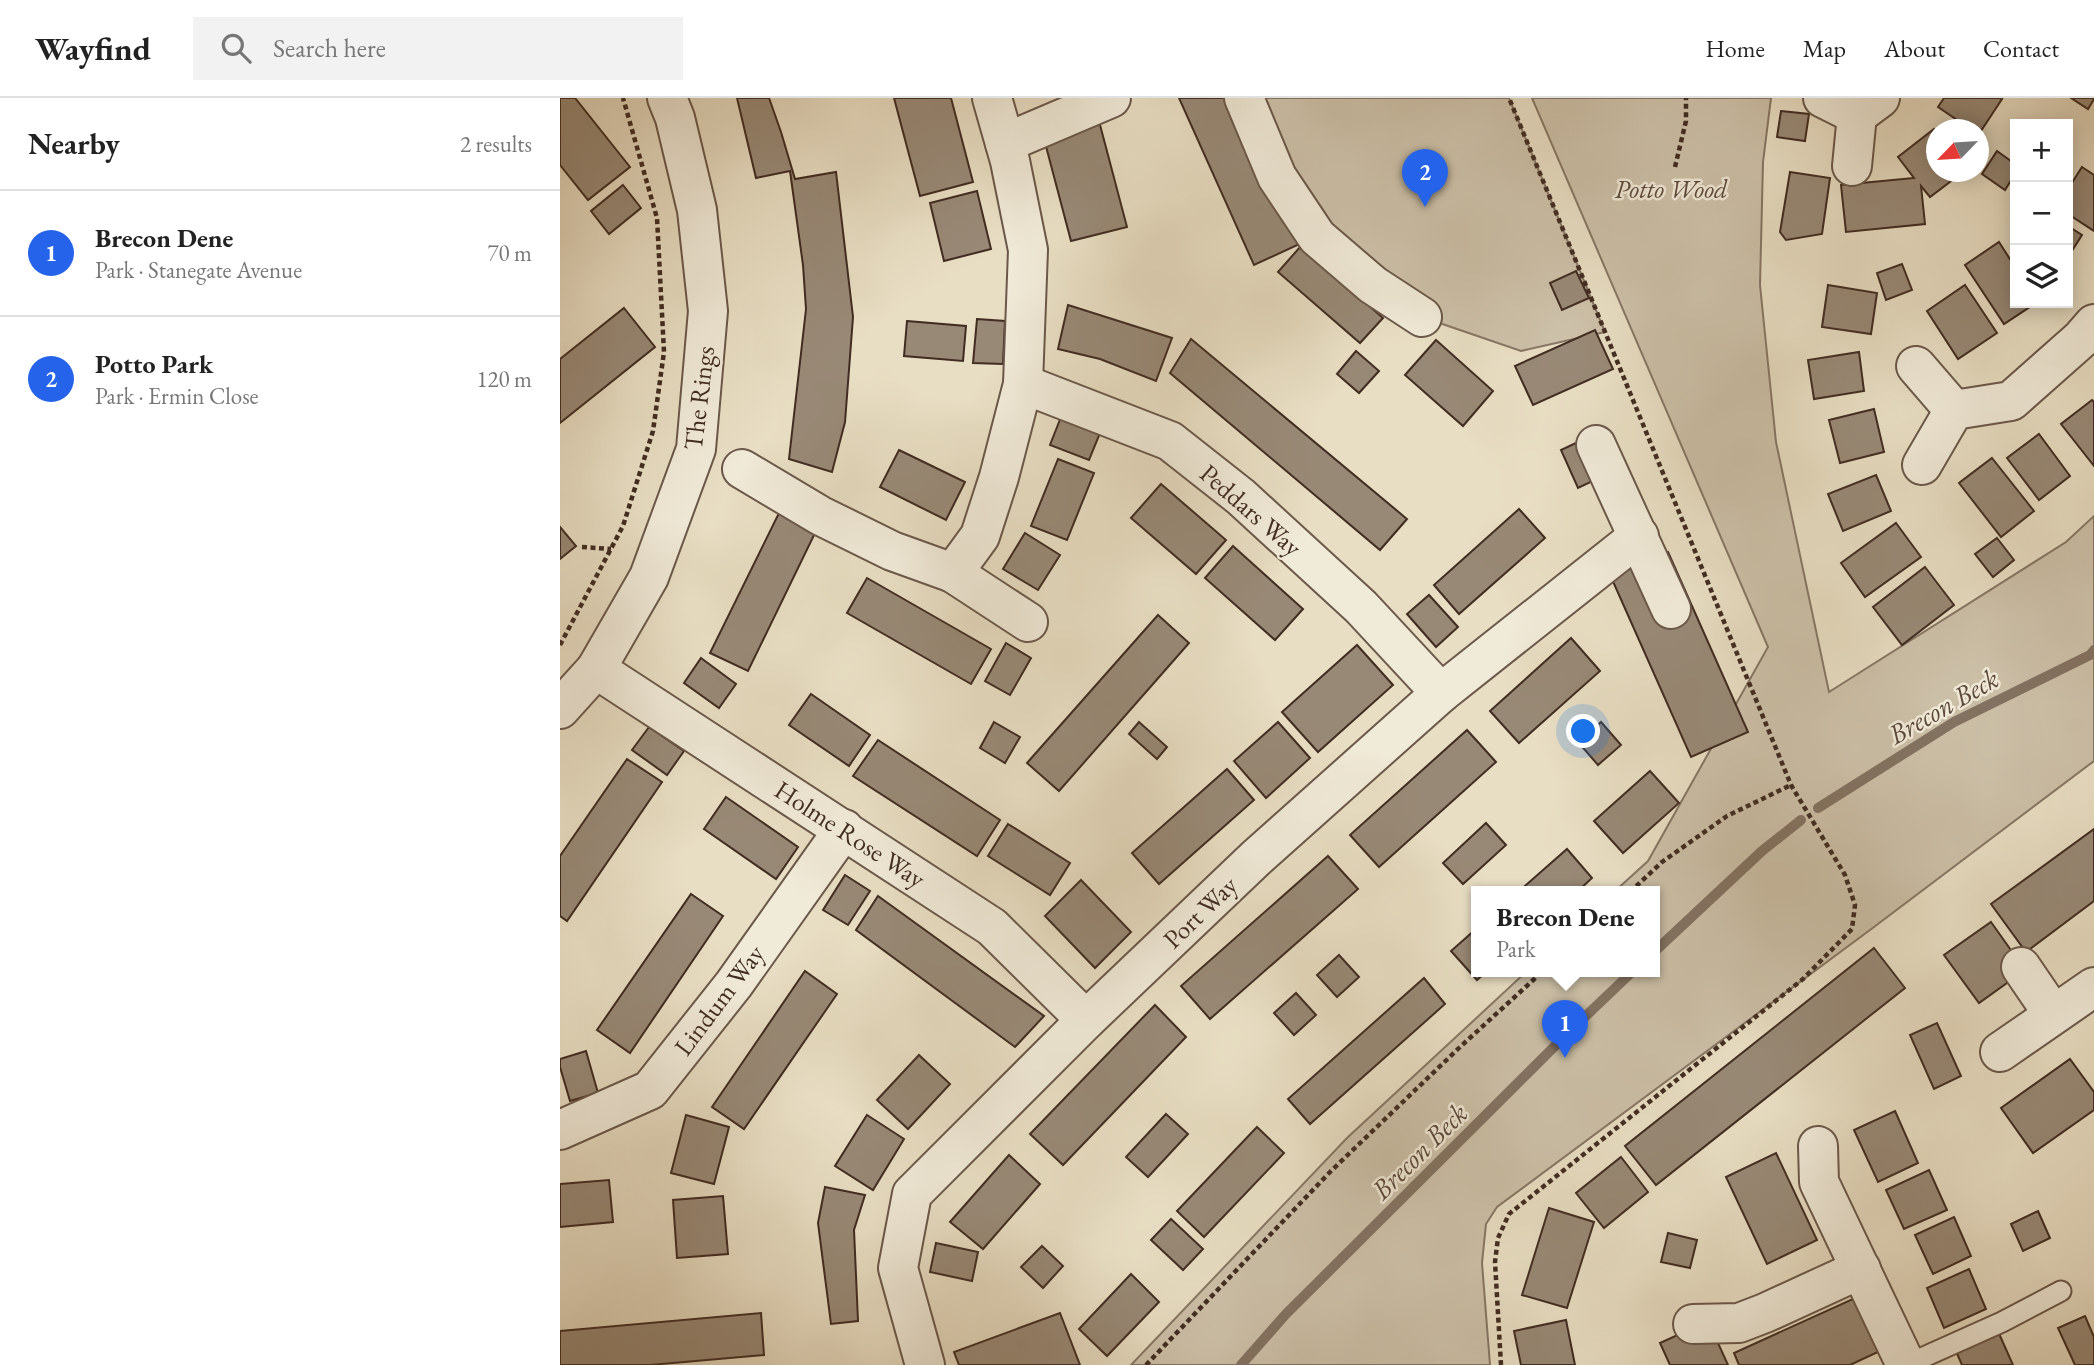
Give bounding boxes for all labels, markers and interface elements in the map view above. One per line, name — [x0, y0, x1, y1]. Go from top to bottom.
search box — [193, 17, 683, 80]
text: Wayfind — [35, 27, 151, 70]
icon: search — [217, 29, 255, 67]
text: Search here — [273, 31, 386, 65]
text: Home — [1705, 33, 1765, 64]
text: Map — [1803, 33, 1846, 64]
text: About — [1884, 33, 1945, 64]
text: Contact — [1983, 33, 2059, 64]
north arrow — [1926, 119, 1989, 182]
map controls — [2010, 119, 2073, 308]
button: + — [2010, 119, 2073, 182]
text: Nearby — [28, 124, 120, 163]
text: 2 results — [460, 129, 532, 159]
pin: 2 — [1402, 149, 1448, 207]
park label: Potto Wood — [1615, 172, 1728, 206]
button: − — [2010, 182, 2073, 245]
text: Brecon Dene — [95, 221, 233, 255]
text: 1 — [45, 238, 57, 268]
text: 70 m — [487, 238, 532, 268]
button: layers — [2010, 245, 2073, 308]
text: Park · Stanegate Avenue — [95, 255, 302, 285]
street label: The Rings — [676, 344, 722, 452]
text: Potto Park — [95, 347, 213, 381]
text: 2 — [45, 364, 57, 394]
text: 120 m — [476, 364, 532, 394]
text: Park · Ermin Close — [95, 381, 259, 411]
street label: Peddars Way — [1193, 456, 1310, 564]
water label: Brecon Beck — [1880, 660, 2005, 753]
your location — [1566, 714, 1600, 748]
street label: Holme Rose Way — [768, 773, 932, 896]
street label: Port Way — [1156, 868, 1245, 956]
popup — [1471, 886, 1660, 977]
text: Brecon Dene — [1496, 900, 1635, 934]
text: Park — [1496, 934, 1536, 964]
street label: Lindum Way — [666, 937, 772, 1062]
pin: 1 — [1542, 1000, 1588, 1058]
water label: Brecon Beck — [1362, 1095, 1475, 1208]

